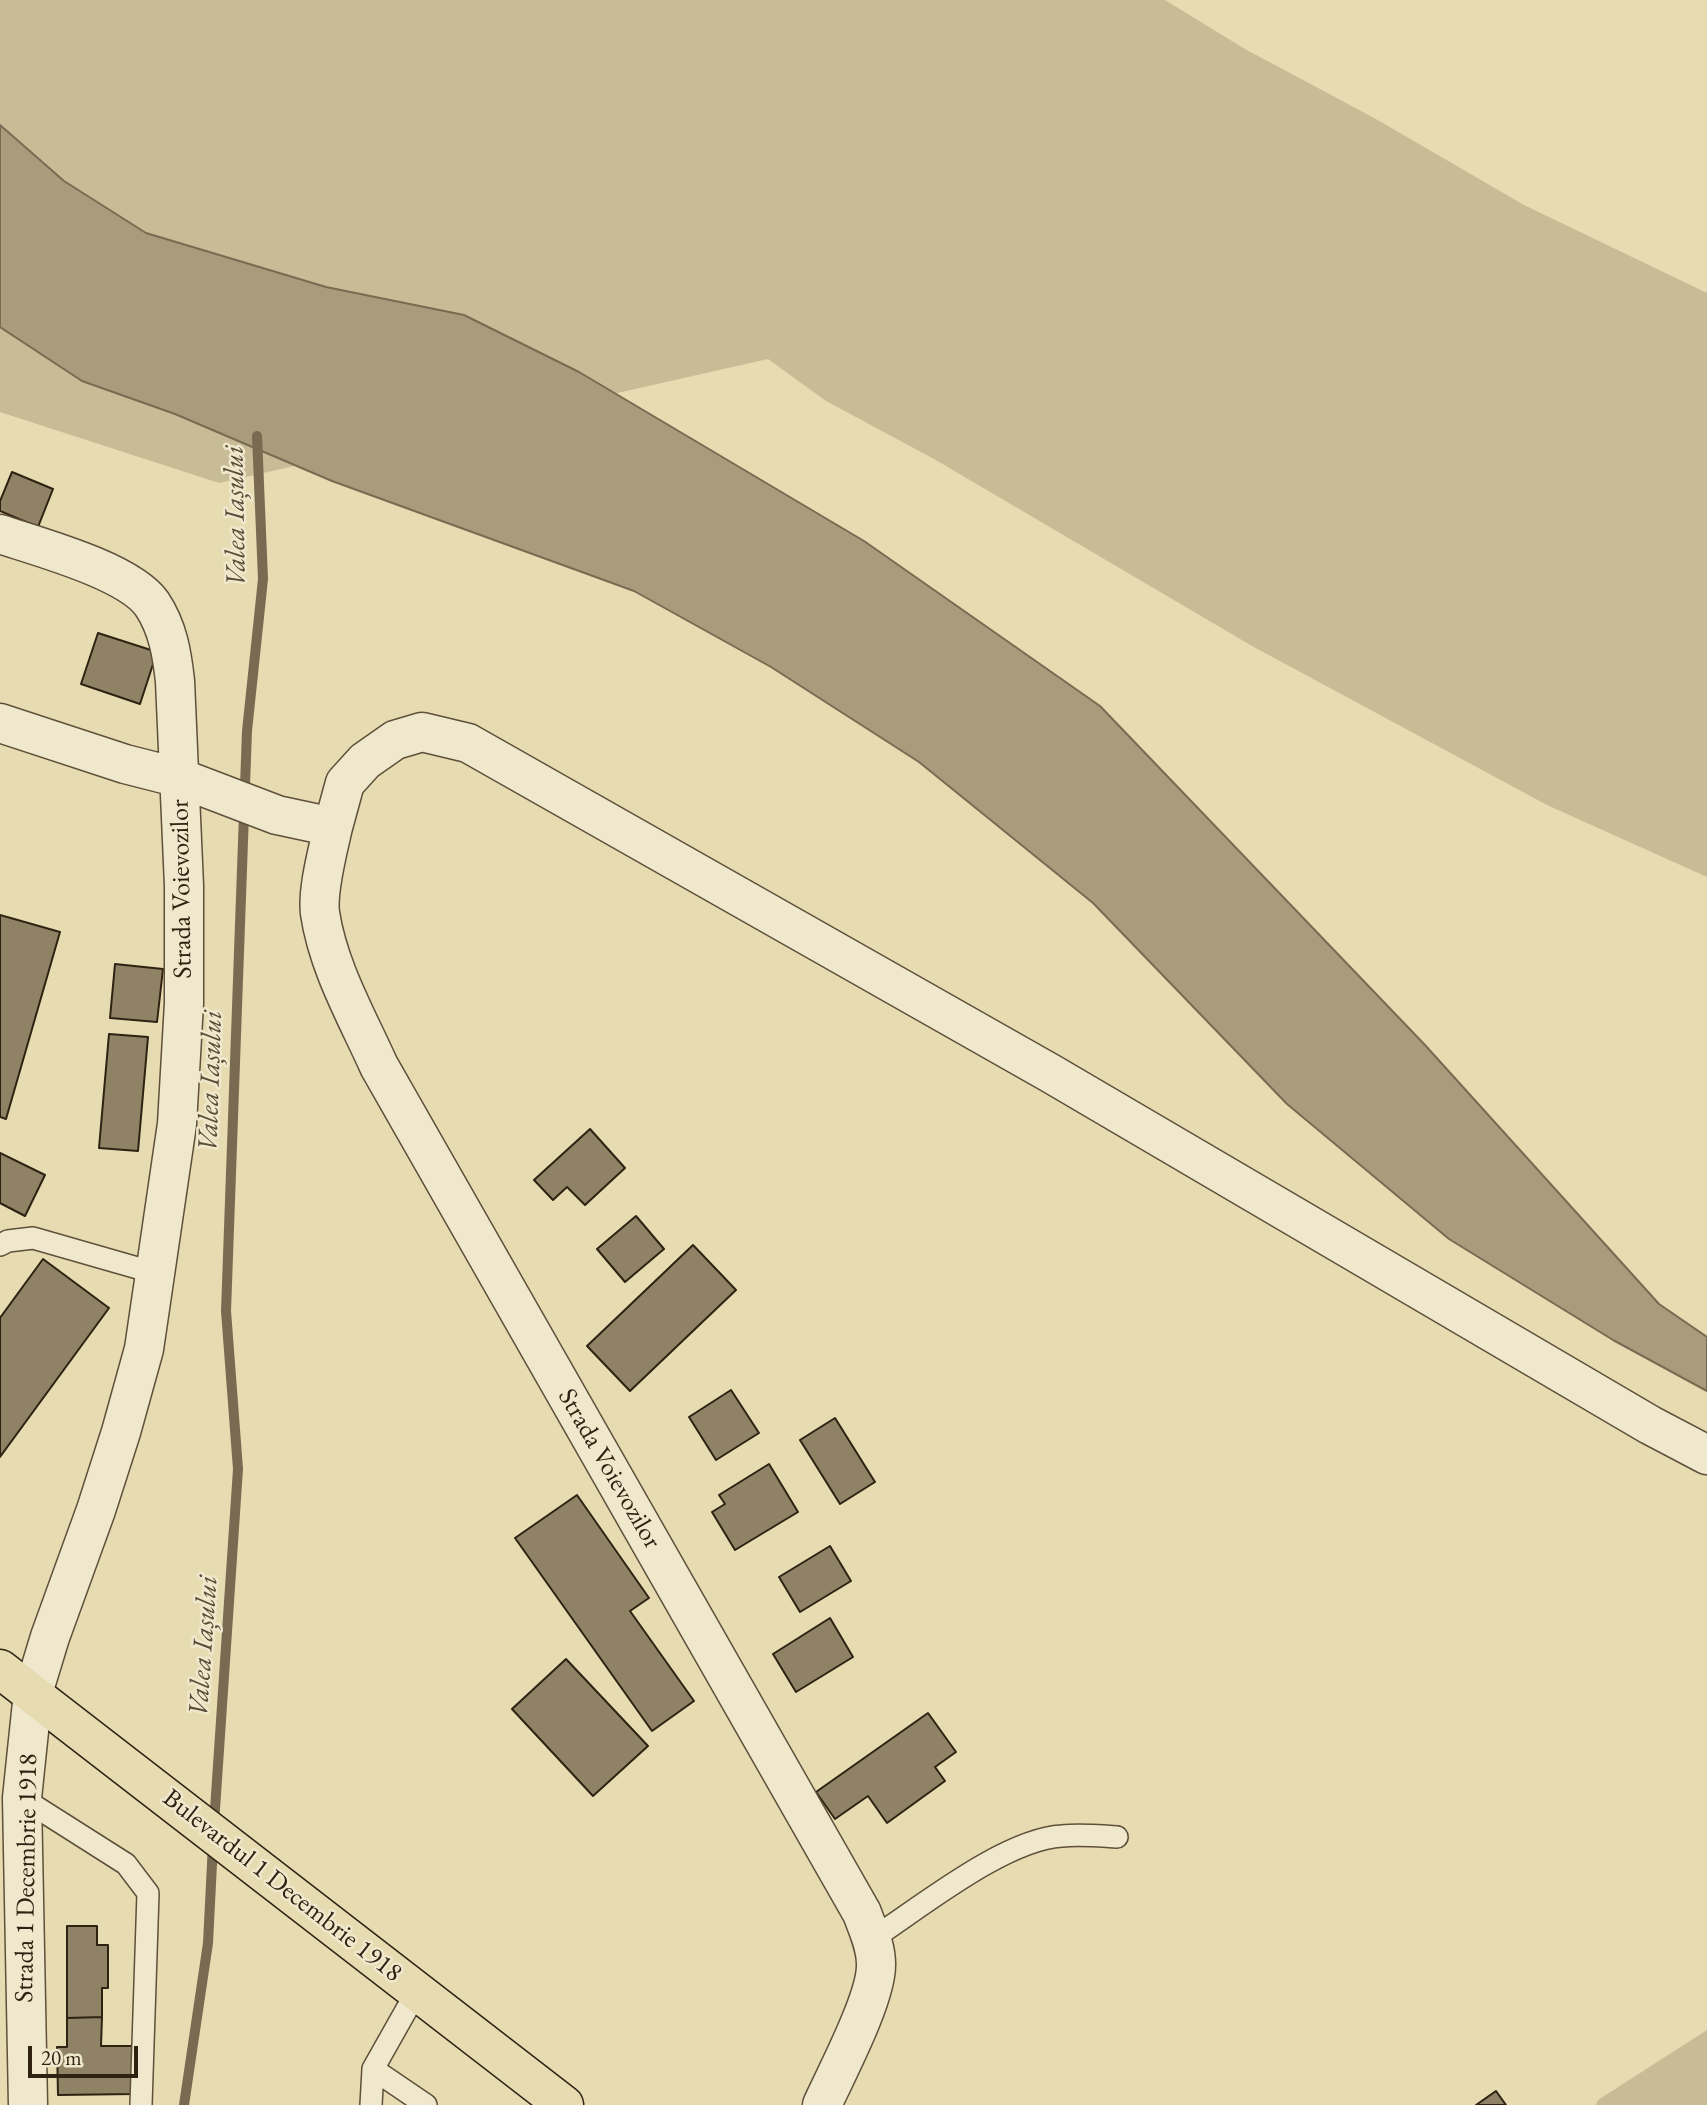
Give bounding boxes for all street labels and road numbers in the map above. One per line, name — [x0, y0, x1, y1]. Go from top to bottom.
street label: Strada Voievozilor — [165, 799, 199, 979]
street label: Strada Voievozilor — [551, 1383, 667, 1555]
street label: Strada 1 Decembrie 1918 — [9, 1753, 45, 2003]
street label: Bulevardul 1 Decembrie 1918 — [156, 1783, 408, 1989]

